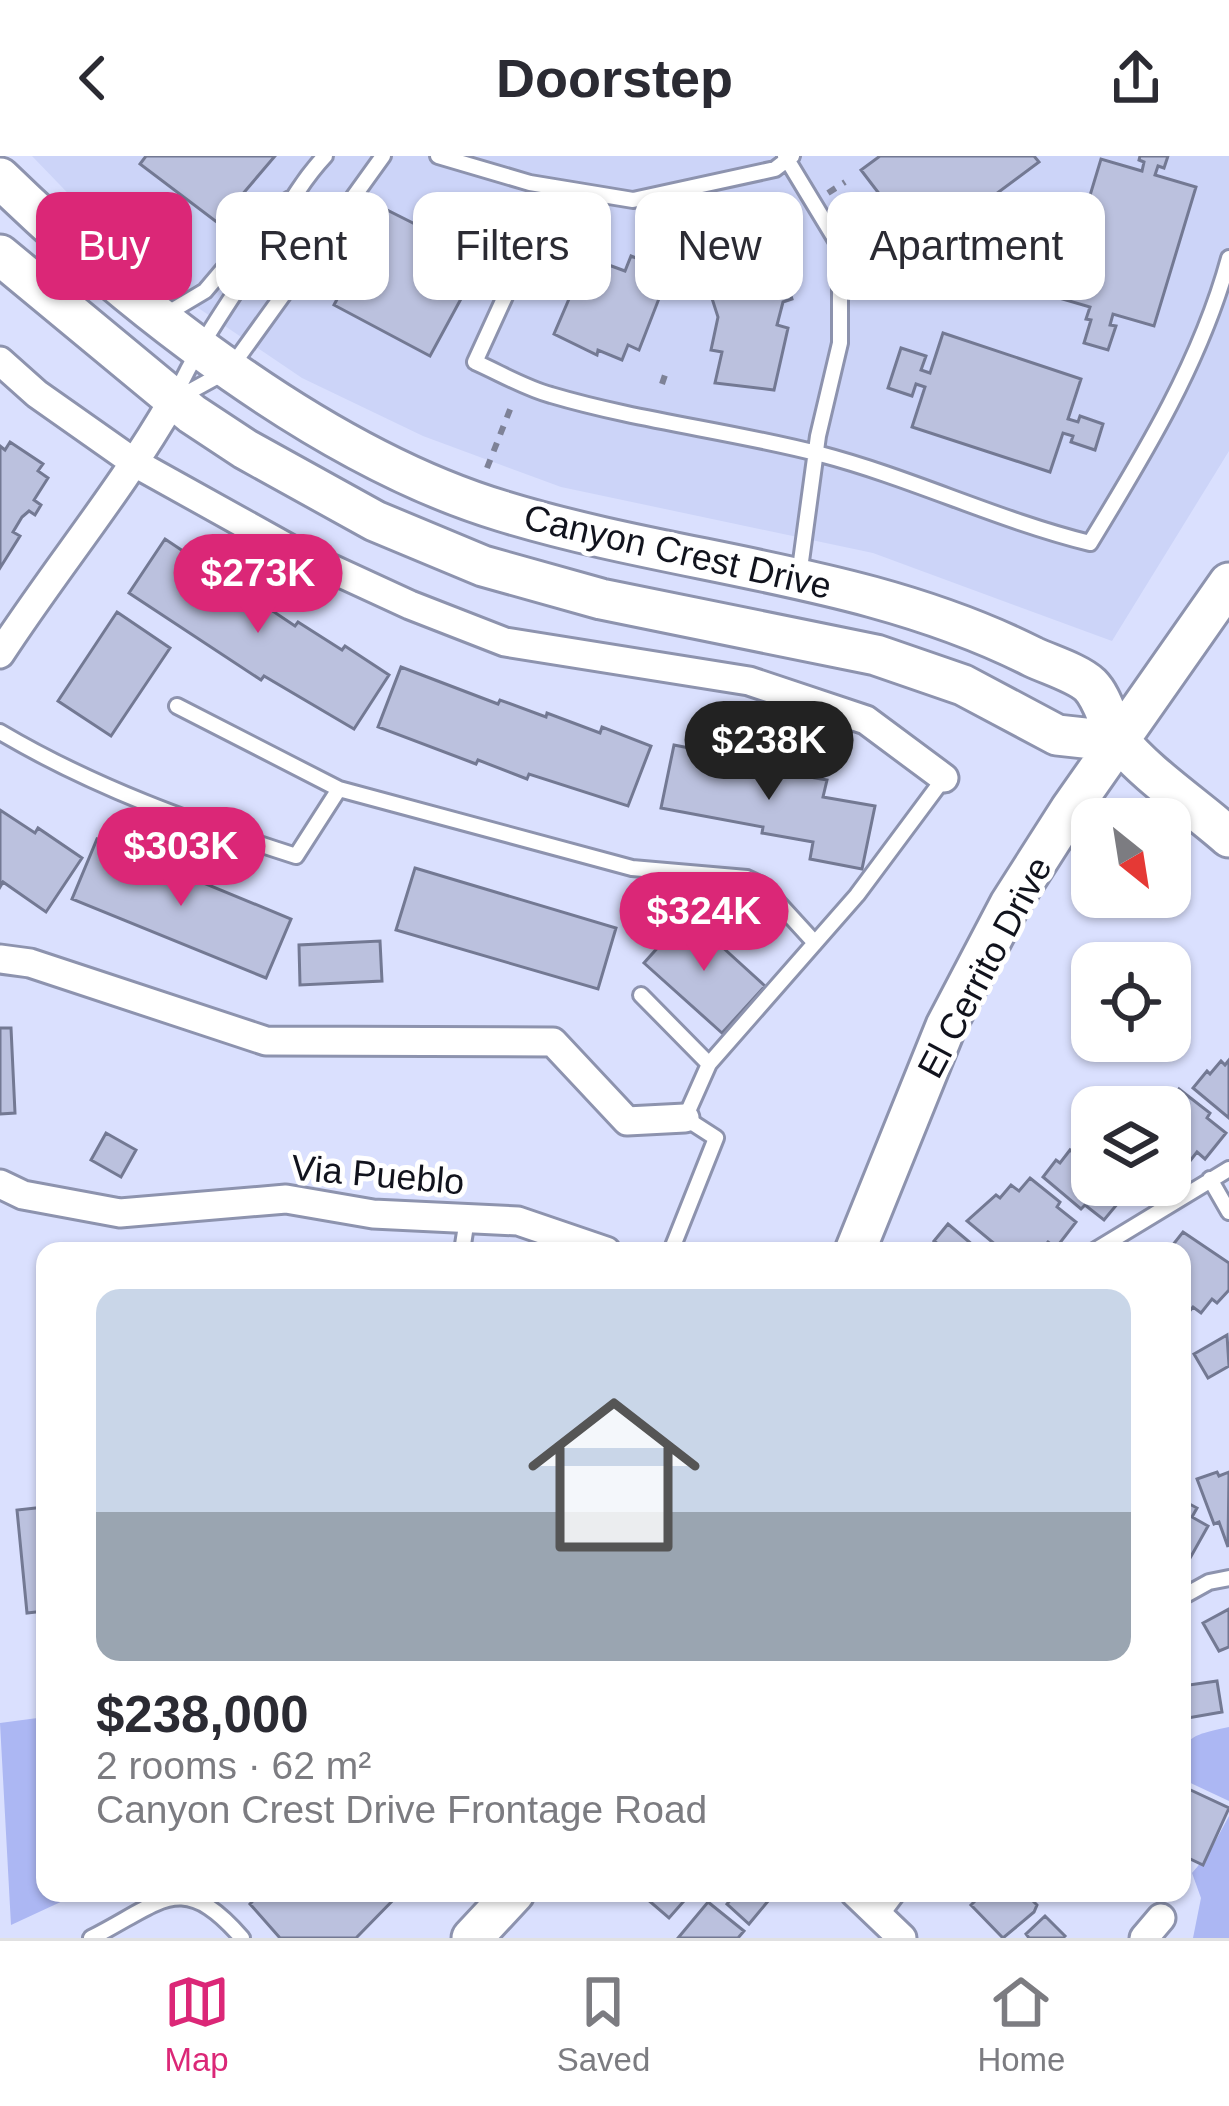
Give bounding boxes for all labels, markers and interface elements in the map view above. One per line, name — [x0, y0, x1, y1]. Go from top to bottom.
icon: back — [60, 45, 126, 111]
icon: share — [1103, 45, 1169, 111]
text: Doorstep — [496, 48, 733, 108]
chip: Buy — [36, 192, 192, 300]
chip: Rent — [216, 192, 389, 300]
chip: Filters — [413, 192, 611, 300]
chip: New — [635, 192, 803, 300]
chip: Apartment — [827, 192, 1105, 300]
street label: Canyon Crest Drive — [520, 496, 836, 607]
pin: $273K — [174, 534, 342, 636]
text: $273K — [201, 551, 315, 594]
pin: $238K — [685, 701, 853, 803]
text: $238K — [712, 718, 826, 761]
north arrow — [1071, 798, 1191, 918]
map controls — [1071, 798, 1191, 1206]
pin: $303K — [97, 807, 265, 909]
text: $303K — [124, 824, 238, 867]
street label: El Cerrito Drive — [909, 850, 1060, 1085]
pin: $324K — [620, 872, 788, 974]
text: $324K — [647, 889, 761, 932]
button: locate — [1071, 942, 1191, 1062]
button: layers — [1071, 1086, 1191, 1206]
street label: Via Pueblo — [290, 1147, 466, 1202]
icon: home — [506, 1367, 722, 1583]
text: $238,000 — [96, 1686, 309, 1743]
text: 2 rooms · 62 m² — [96, 1744, 371, 1787]
text: Canyon Crest Drive Frontage Road — [96, 1788, 707, 1831]
tab: Map — [164, 1969, 230, 2079]
tab: Saved — [557, 1969, 650, 2079]
tab: Home — [977, 1969, 1065, 2079]

